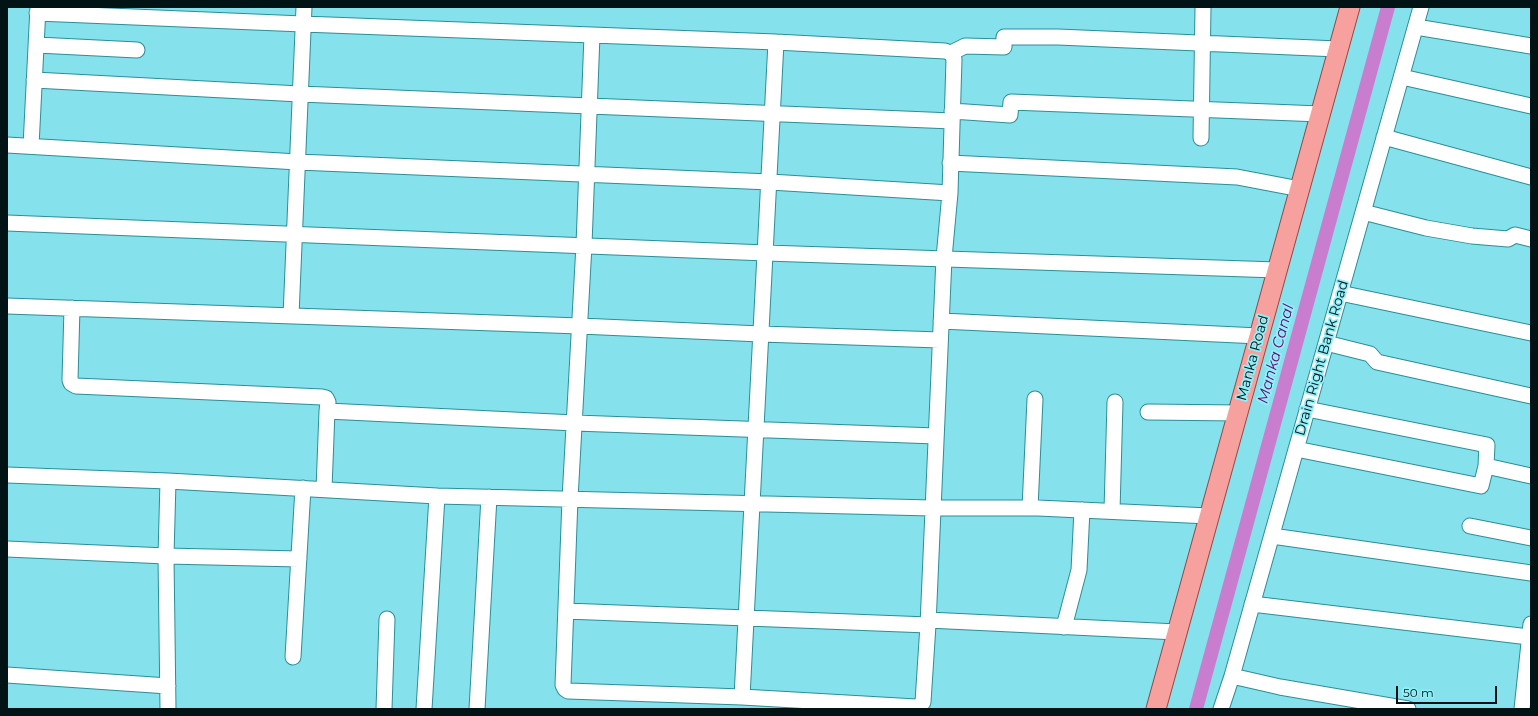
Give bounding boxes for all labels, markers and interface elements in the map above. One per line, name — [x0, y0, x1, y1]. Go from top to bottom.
street label: Drain Right Bank Road — [1292, 278, 1352, 438]
water label: Manka Canal — [1254, 302, 1298, 406]
street label: Manka Road — [1234, 313, 1272, 403]
scale bar — [1398, 678, 1499, 704]
text: 50 m — [1403, 685, 1434, 700]

